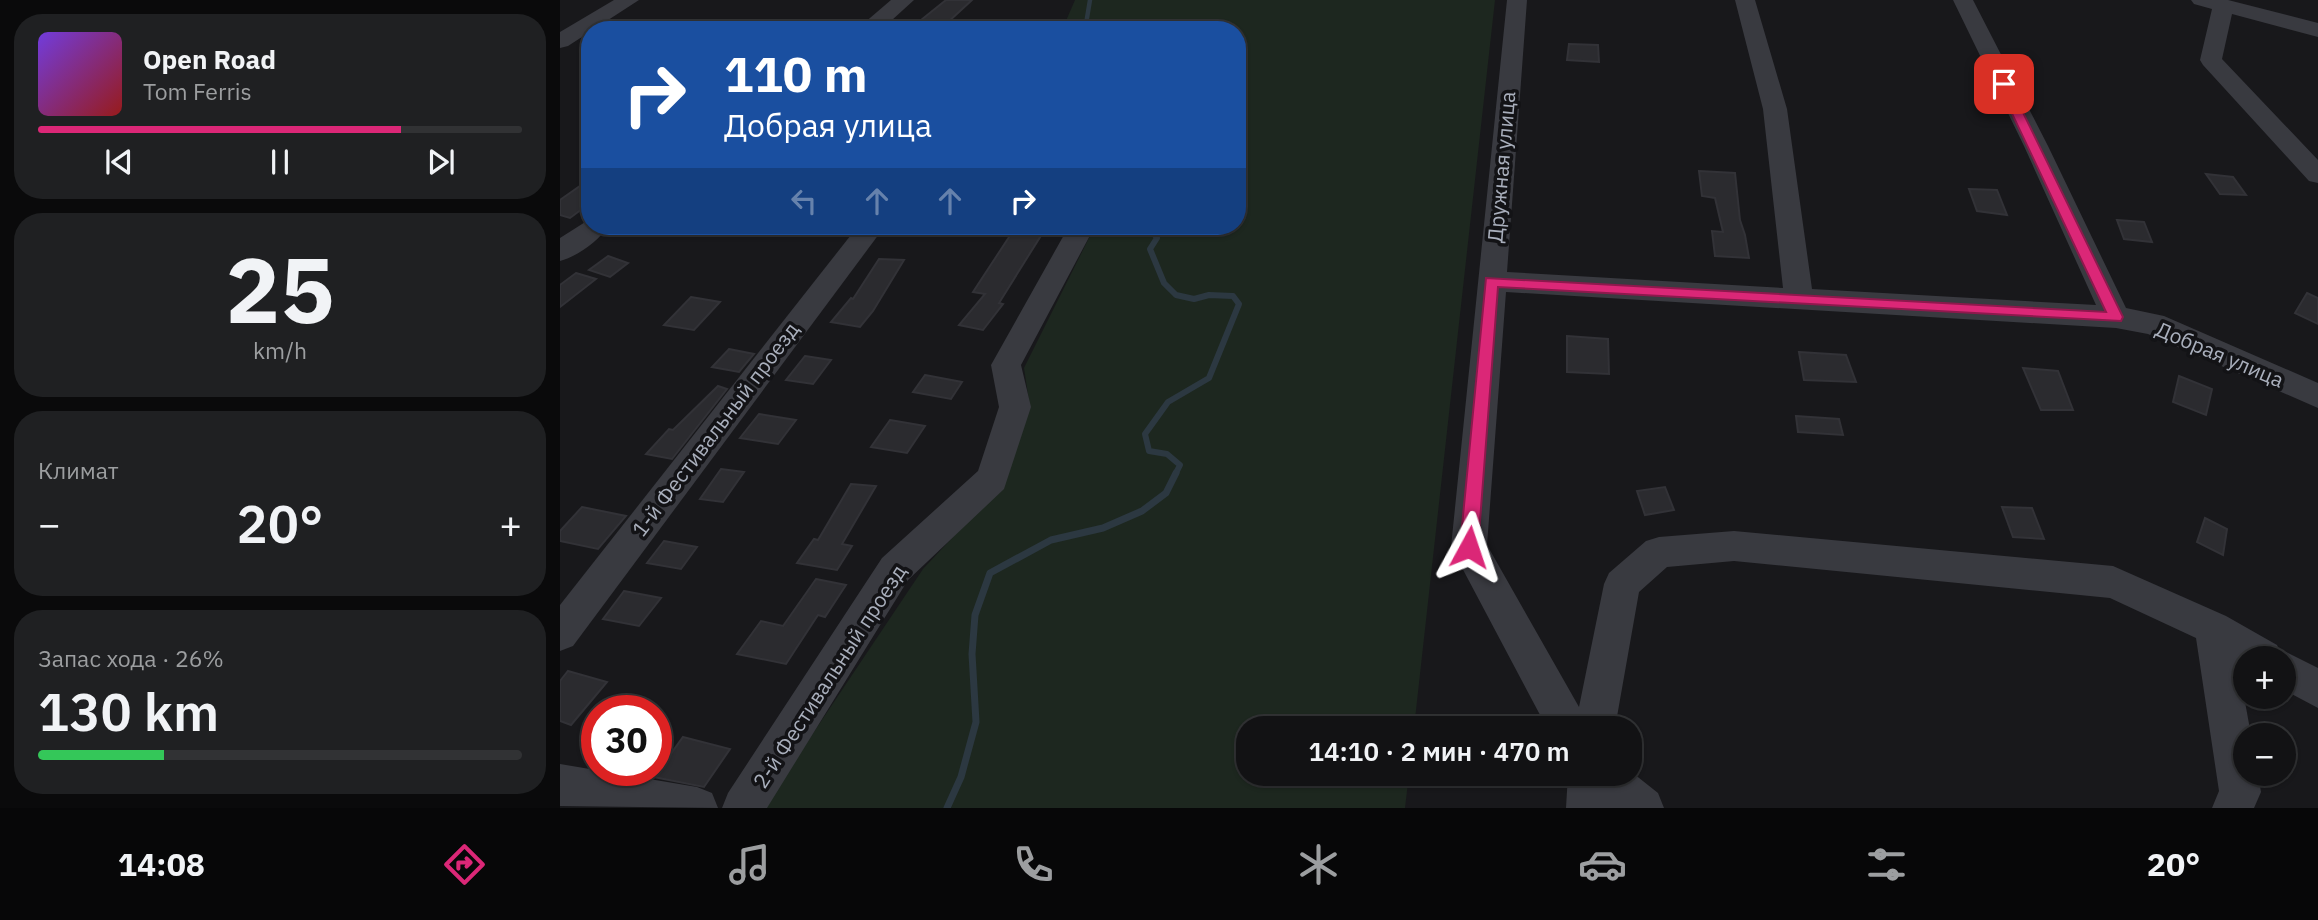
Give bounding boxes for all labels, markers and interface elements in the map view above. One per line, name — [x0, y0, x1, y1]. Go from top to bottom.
text: Open Road — [143, 42, 276, 76]
text: 110 m — [724, 42, 868, 105]
icon: right — [609, 49, 700, 140]
pin — [1974, 54, 2034, 114]
icon: arrive — [1985, 65, 2023, 103]
text: Tom Ferris — [143, 76, 252, 106]
street label: Дружная улица — [1480, 90, 1522, 244]
text: Добрая улица — [724, 104, 932, 146]
icon: previous — [100, 143, 138, 181]
icon: pause — [261, 143, 299, 181]
icon: next — [422, 143, 460, 181]
icon: left — [785, 182, 823, 220]
icon: ahead — [858, 182, 896, 220]
icon: ahead — [931, 182, 969, 220]
icon: right — [1004, 182, 1042, 220]
text: 25 — [225, 230, 335, 348]
street label: Добрая улица — [2152, 314, 2288, 394]
street label: 1-й Фестивальный проезд — [625, 316, 805, 542]
text: km/h — [253, 335, 307, 365]
text: Климат — [38, 455, 119, 485]
text: 20° — [237, 490, 323, 557]
text: − — [38, 499, 61, 548]
text: + — [499, 499, 522, 548]
position arrow — [1432, 510, 1506, 584]
street label: 2-й Фестивальный проезд — [746, 559, 912, 793]
text: Запас хода · 26% — [38, 643, 224, 673]
map controls — [2233, 646, 2296, 786]
button: + — [2233, 646, 2296, 709]
text: 130 km — [38, 678, 219, 745]
speed limit sign: 30 — [581, 695, 672, 786]
button: − — [2233, 723, 2296, 786]
text: 14:10 · 2 мин · 470 m — [1308, 734, 1570, 768]
icon: directions — [440, 840, 489, 889]
icon: music — [725, 840, 774, 889]
icon: phone — [1009, 840, 1058, 889]
icon: climate — [1294, 840, 1343, 889]
icon: car — [1578, 840, 1627, 889]
icon: filters — [1862, 840, 1911, 889]
text: 14:08 — [118, 843, 205, 885]
text: 20° — [2147, 843, 2200, 885]

